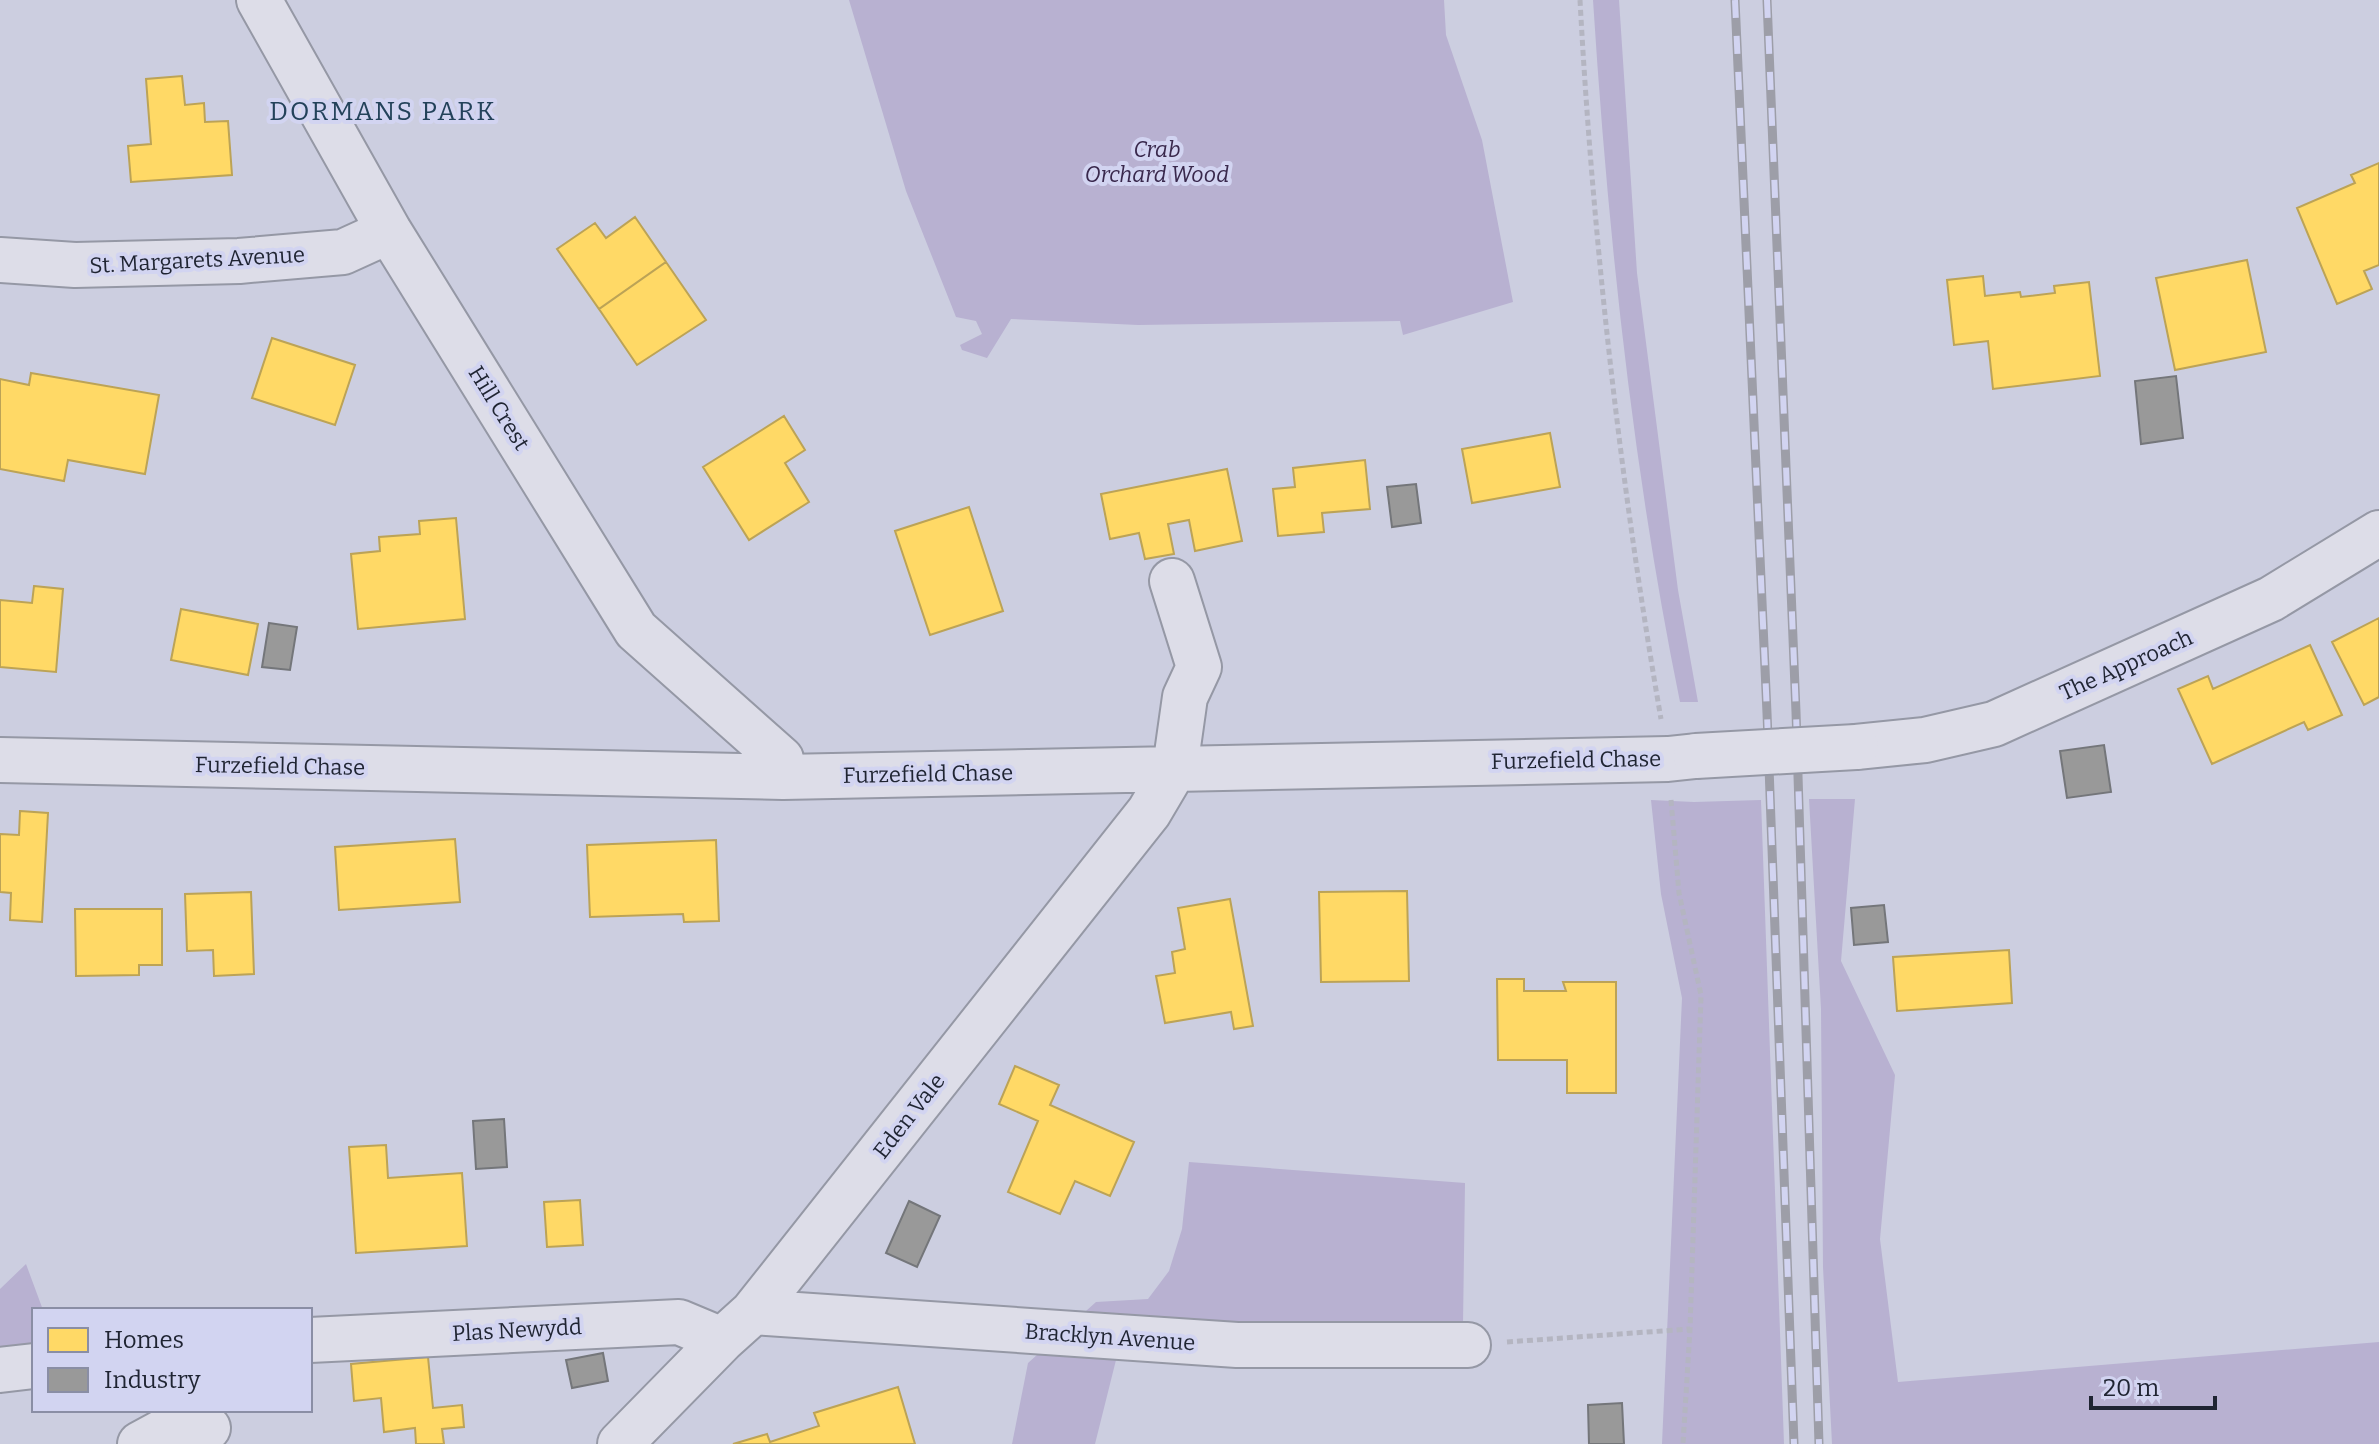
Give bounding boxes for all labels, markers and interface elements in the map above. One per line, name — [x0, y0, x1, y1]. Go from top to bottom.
district label: DORMANS PARK — [269, 96, 497, 127]
park label: Crab Orchard Wood — [1085, 136, 1229, 188]
street label: St. Margarets Avenue — [89, 241, 305, 279]
street label: Hill Crest — [463, 361, 535, 455]
street label: The Approach — [2055, 624, 2197, 706]
street label: Furzefield Chase — [1491, 745, 1661, 775]
street label: Furzefield Chase — [195, 751, 365, 781]
street label: Furzefield Chase — [843, 759, 1013, 789]
street label: Eden Vale — [867, 1068, 951, 1164]
legend — [32, 1308, 312, 1412]
street label: Plas Newydd — [451, 1313, 583, 1347]
street label: Bracklyn Avenue — [1024, 1318, 1196, 1356]
text: Homes — [104, 1326, 184, 1354]
scale bar — [2091, 1360, 2215, 1410]
text: Industry — [104, 1366, 201, 1394]
text: 20 m — [2103, 1374, 2159, 1402]

